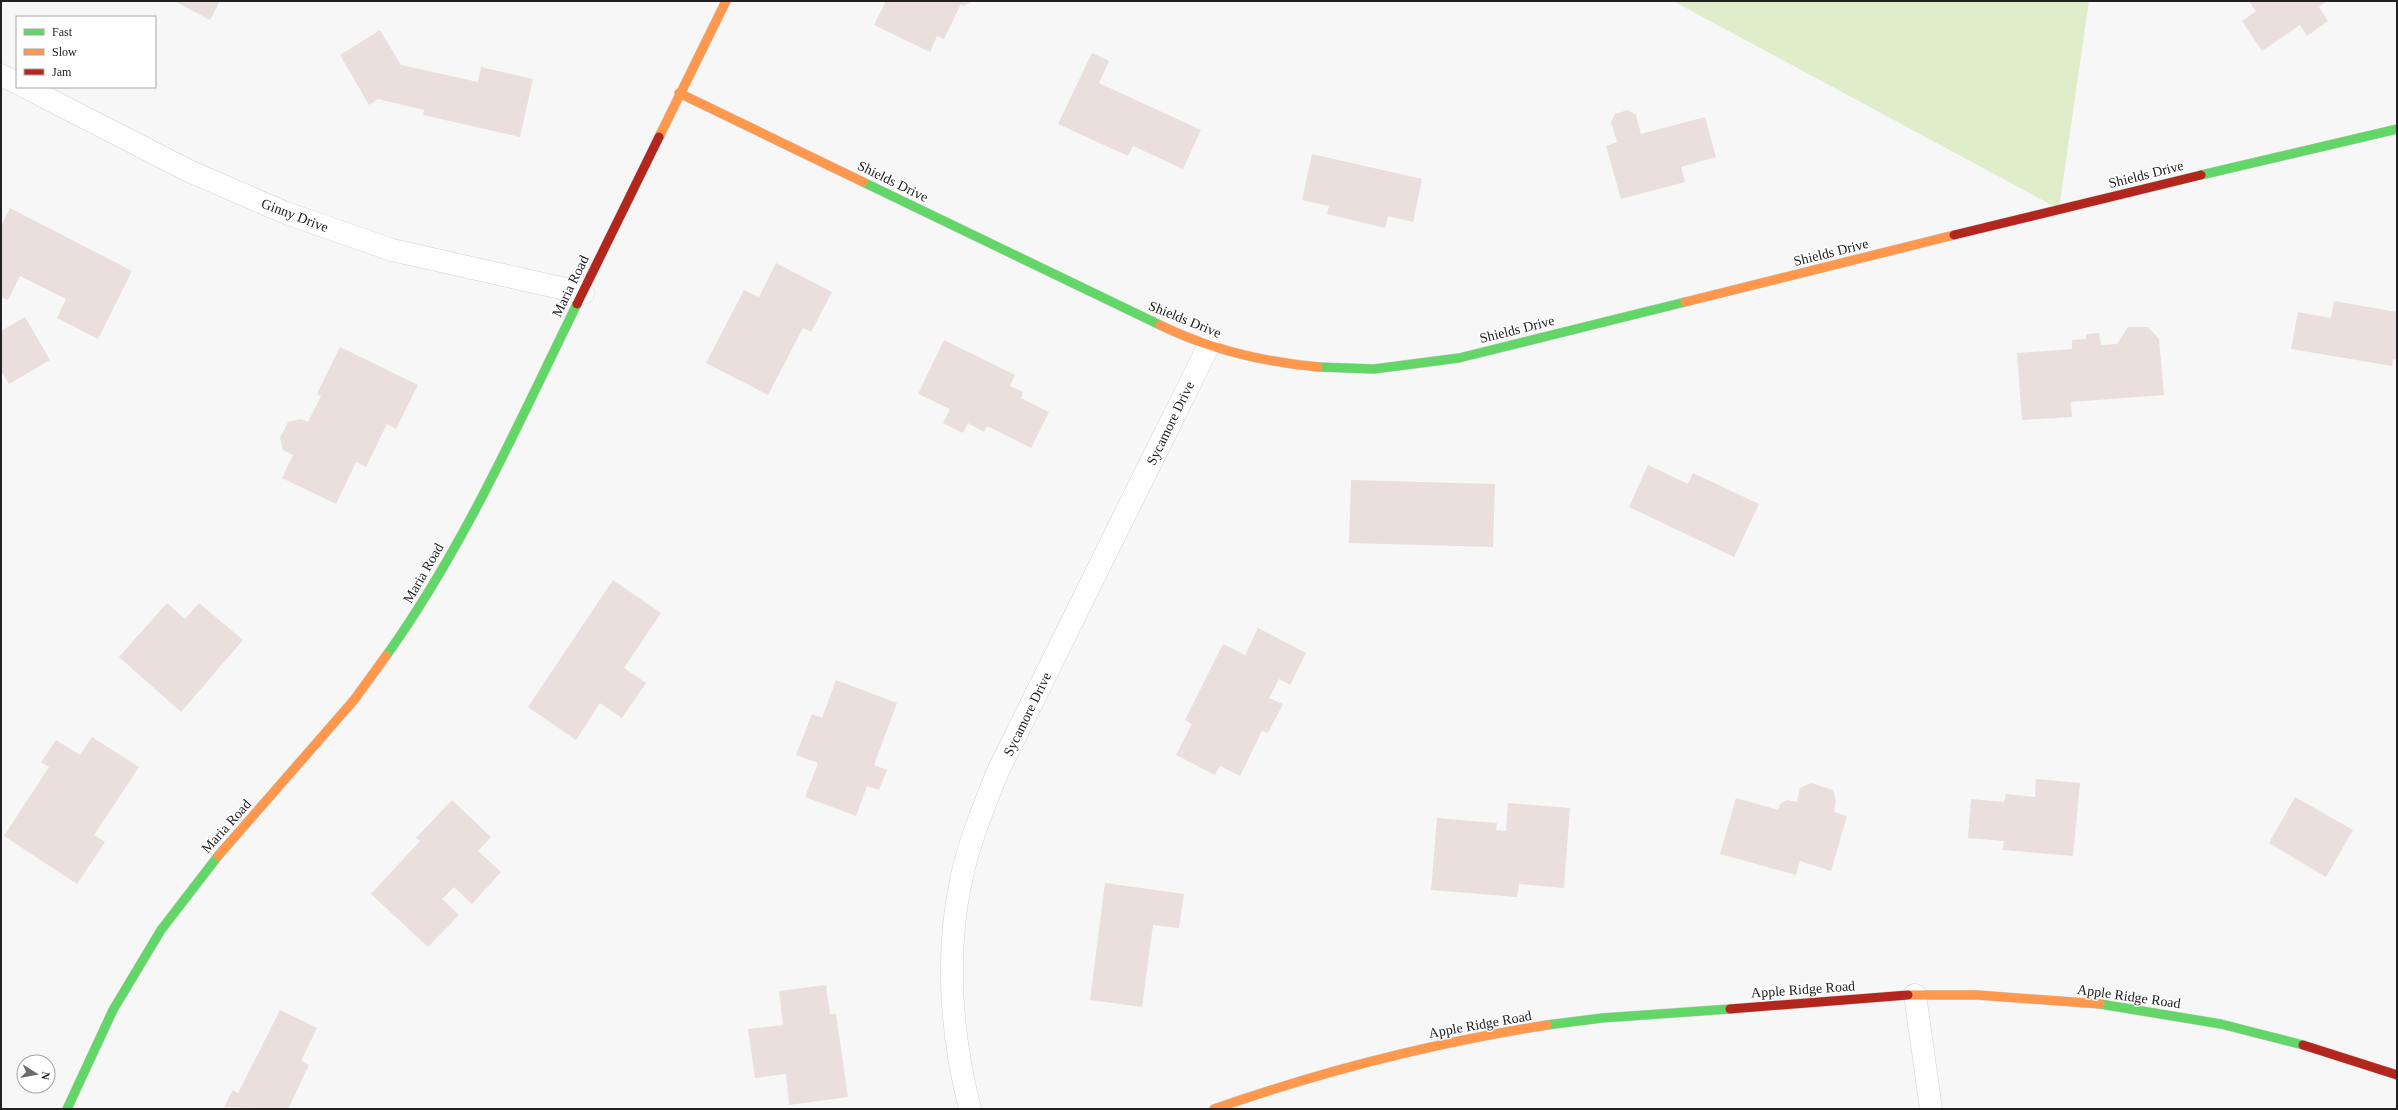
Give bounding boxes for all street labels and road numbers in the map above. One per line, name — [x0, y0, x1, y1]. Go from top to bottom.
street label: Shields Drive — [855, 158, 930, 205]
street label: Shields Drive — [2107, 158, 2185, 191]
street label: Ginny Drive — [259, 196, 330, 235]
street label: Shields Drive — [1792, 236, 1870, 269]
street label: Maria Road — [549, 253, 592, 319]
street label: Shields Drive — [1146, 298, 1223, 341]
street label: Shields Drive — [1478, 313, 1556, 346]
street label: Sycamore Drive — [1144, 379, 1197, 468]
street label: Maria Road — [400, 541, 447, 606]
street label: Sycamore Drive — [1001, 670, 1054, 759]
street label: Maria Road — [199, 797, 254, 856]
street label: Apple Ridge Road — [1751, 978, 1856, 1001]
street label: Apple Ridge Road — [2076, 982, 2182, 1011]
street label: Apple Ridge Road — [1427, 1008, 1533, 1041]

